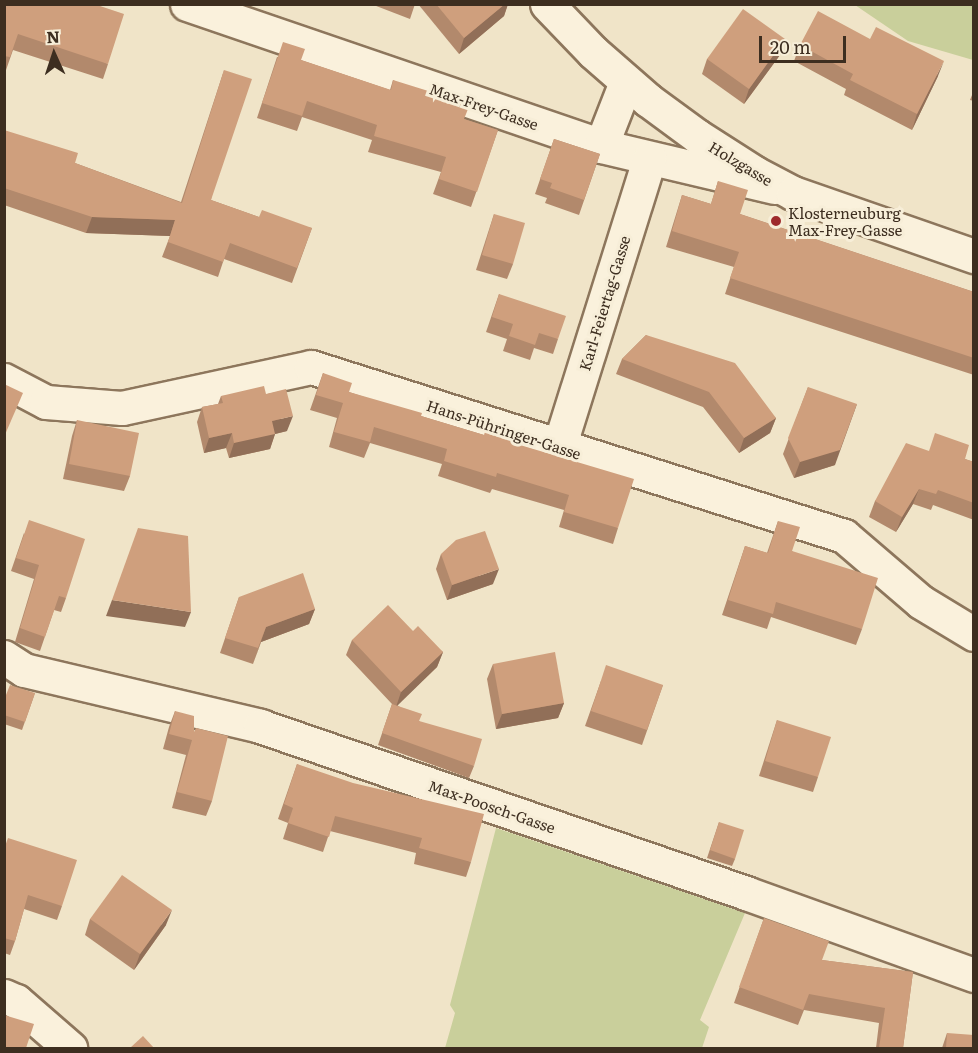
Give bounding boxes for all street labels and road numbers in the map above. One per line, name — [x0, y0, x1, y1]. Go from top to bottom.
street label: Max-Frey-Gasse — [427, 79, 541, 133]
street label: Holzgasse — [706, 137, 776, 189]
street label: Karl-Feiertag-Gasse — [575, 233, 633, 373]
street label: Hans-Pühringer-Gasse — [424, 396, 584, 462]
street label: Max-Poosch-Gasse — [426, 776, 558, 836]

